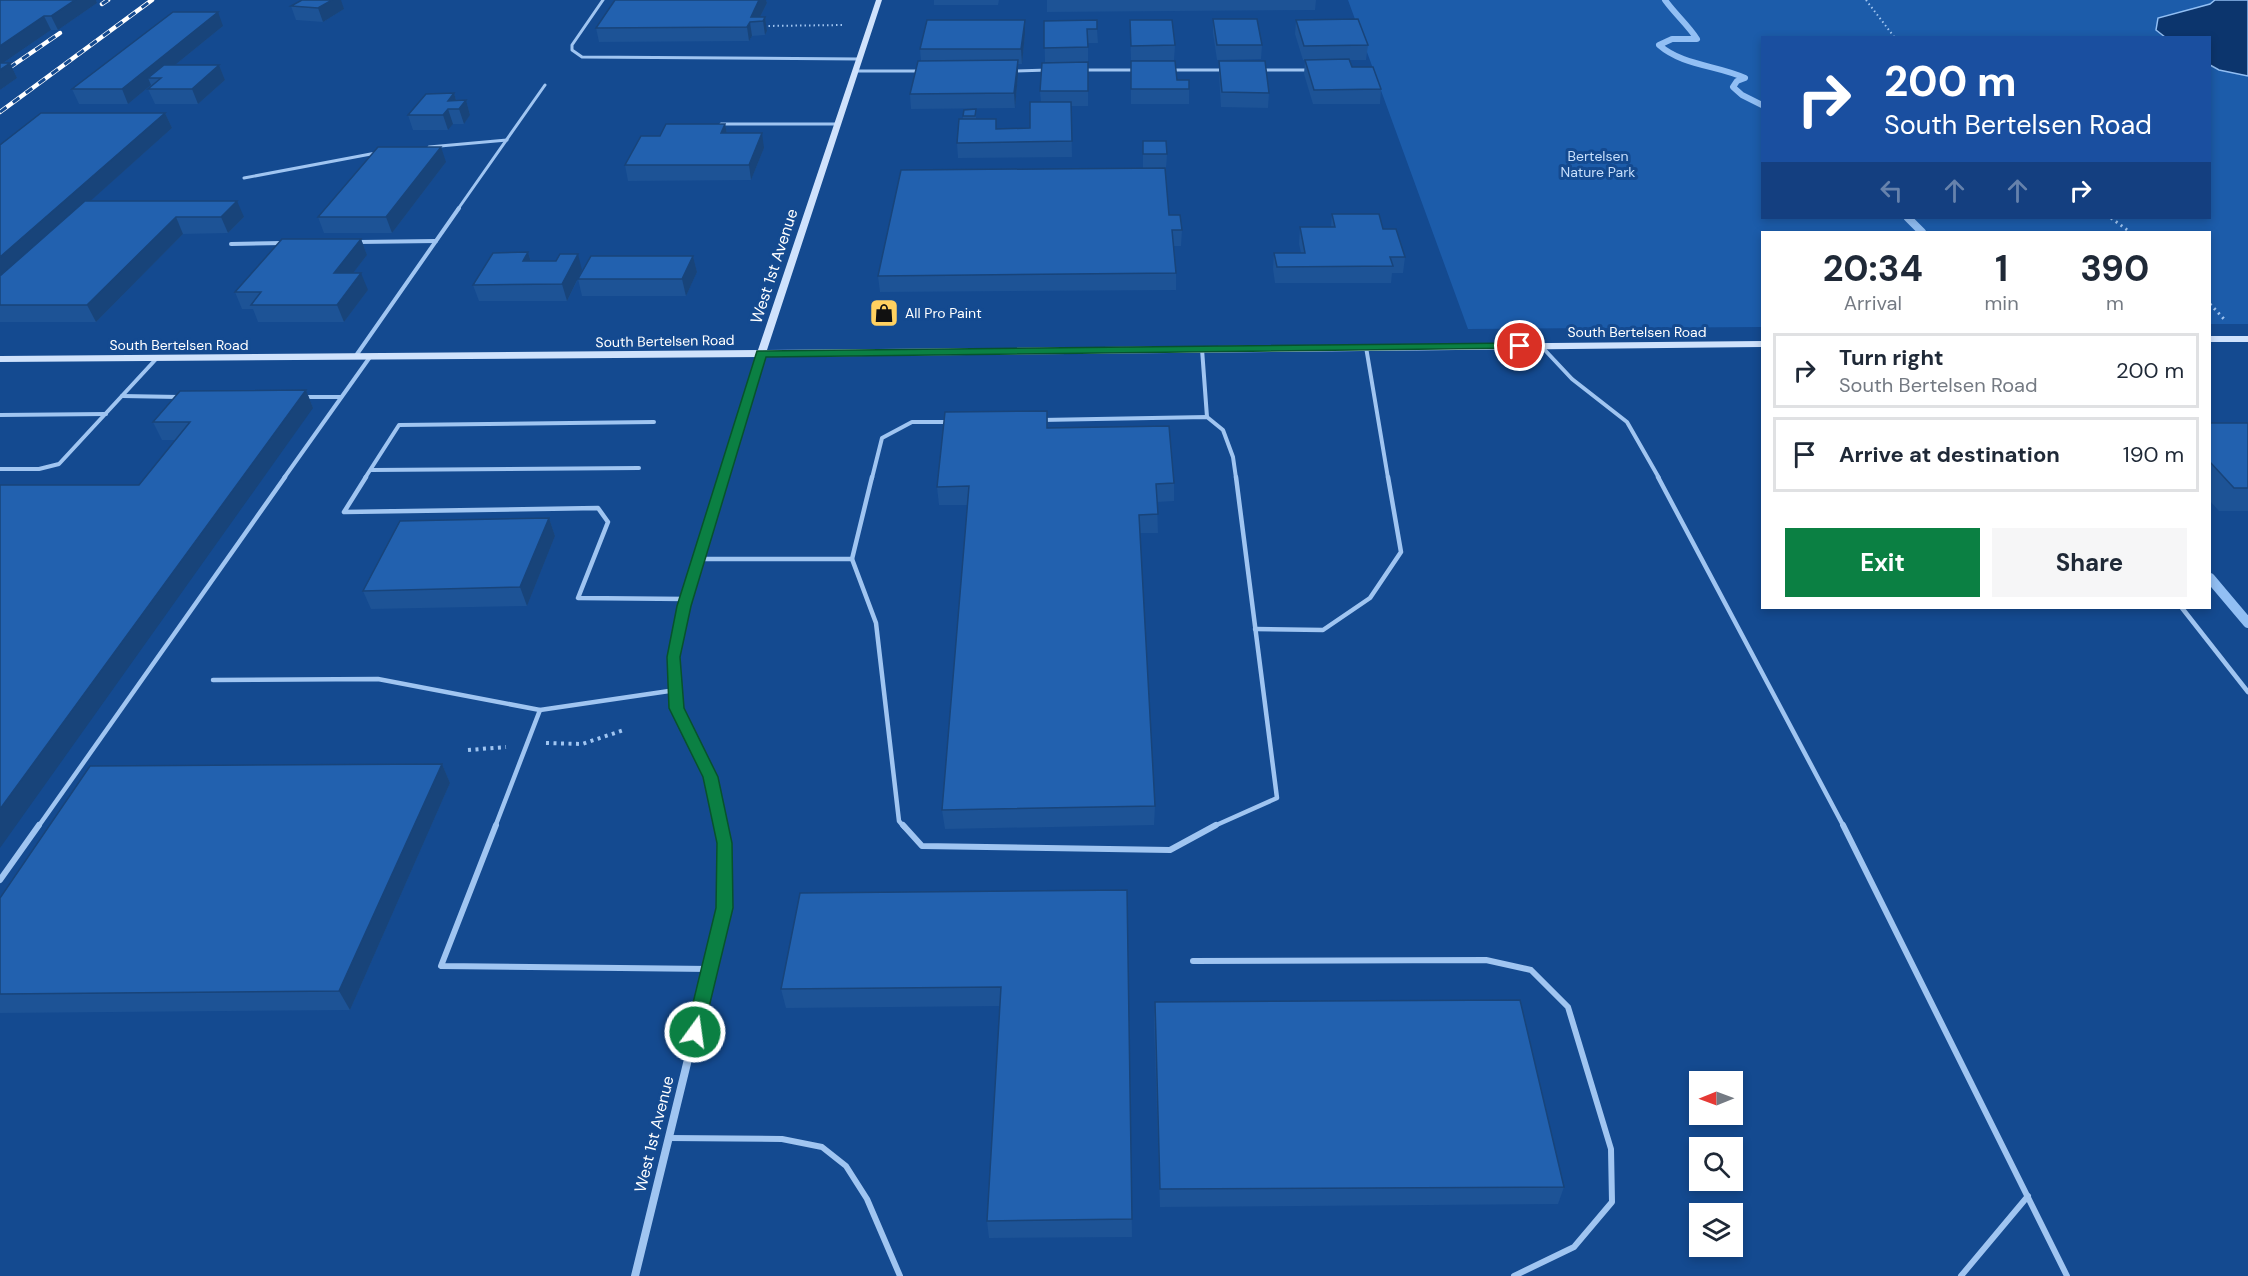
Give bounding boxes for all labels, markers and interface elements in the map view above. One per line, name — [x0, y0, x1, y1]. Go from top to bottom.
text: 200 m — [1884, 54, 2017, 109]
icon: right — [1785, 60, 1863, 138]
text: South Bertelsen Road — [1884, 107, 2152, 142]
park label: Bertelsen Nature Park — [1561, 147, 1635, 181]
icon: left — [1875, 174, 1908, 207]
icon: ahead — [1938, 174, 1971, 207]
icon: ahead — [2001, 174, 2034, 207]
icon: right — [2064, 174, 2097, 207]
street label: West 1st Avenue — [746, 206, 802, 326]
text: 20:34 — [1823, 245, 1923, 292]
text: 1 — [1995, 245, 2008, 292]
text: 390 — [2080, 245, 2149, 292]
text: Arrival — [1844, 290, 1902, 316]
text: min — [1985, 290, 2019, 316]
text: m — [2106, 290, 2124, 316]
shop icon: All Pro Paint — [868, 297, 900, 329]
place label: All Pro Paint — [905, 304, 982, 322]
pin — [1494, 320, 1545, 371]
street label: South Bertelsen Road — [1568, 323, 1706, 341]
icon: arrive — [1503, 329, 1536, 362]
street label: South Bertelsen Road — [595, 331, 735, 351]
street label: South Bertelsen Road — [110, 336, 248, 354]
text: Turn right — [1839, 343, 1944, 372]
icon: right — [1788, 354, 1821, 387]
text: 200 m — [2116, 356, 2184, 385]
text: South Bertelsen Road — [1839, 372, 2038, 398]
icon: arrive — [1788, 438, 1821, 471]
text: Arrive at destination — [1839, 440, 2060, 469]
text: 190 m — [2123, 440, 2184, 469]
button: Exit — [1785, 528, 1980, 597]
button: Share — [1992, 528, 2187, 597]
position arrow — [663, 1000, 727, 1064]
north arrow — [1689, 1071, 1743, 1125]
map controls — [1689, 1071, 1743, 1257]
street label: West 1st Avenue — [629, 1073, 679, 1195]
button: search — [1689, 1137, 1743, 1191]
button: layers — [1689, 1203, 1743, 1257]

